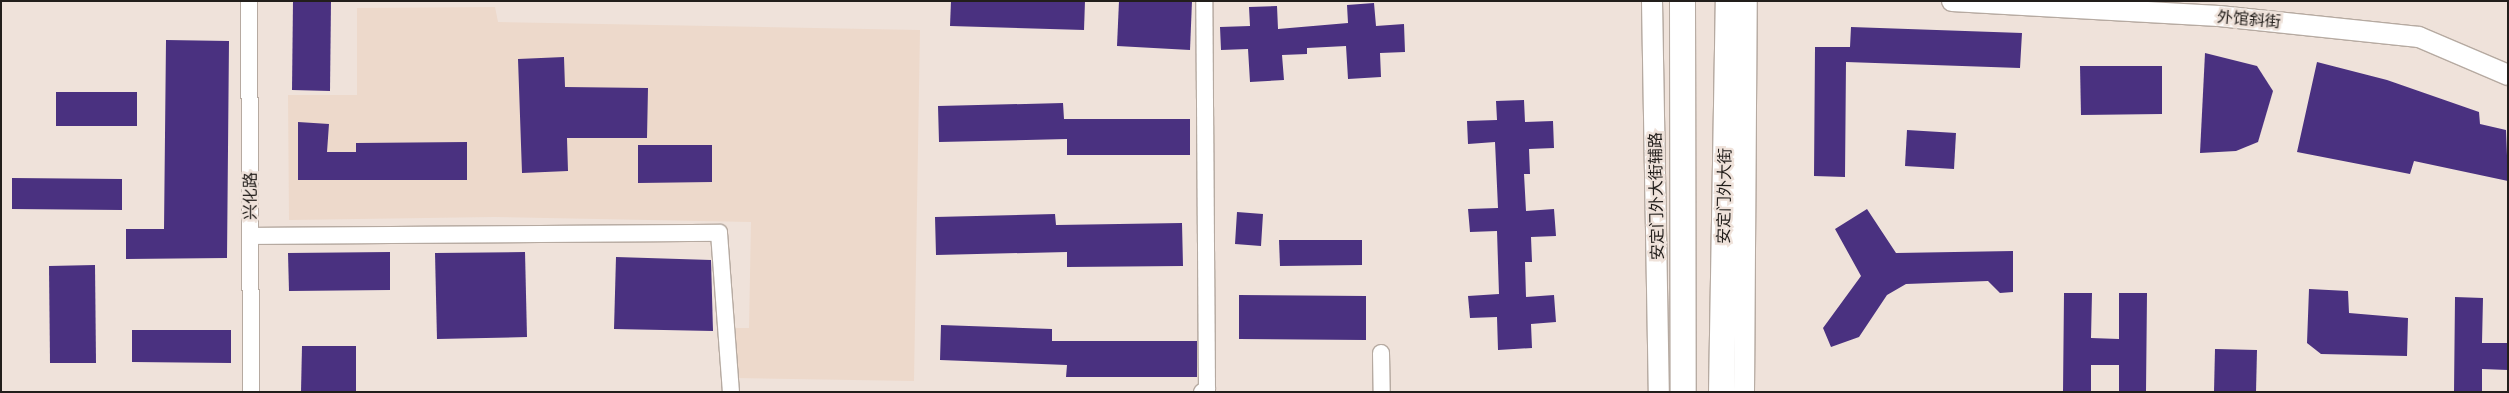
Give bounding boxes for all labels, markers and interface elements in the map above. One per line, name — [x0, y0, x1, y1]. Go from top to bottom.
street label: 外馆斜街 — [2216, 7, 2282, 31]
street label: 安定门外大街辅路 — [1645, 132, 1667, 260]
street label: 安定门外大街 — [1714, 148, 1734, 244]
street label: 兴化路 — [240, 172, 260, 220]

